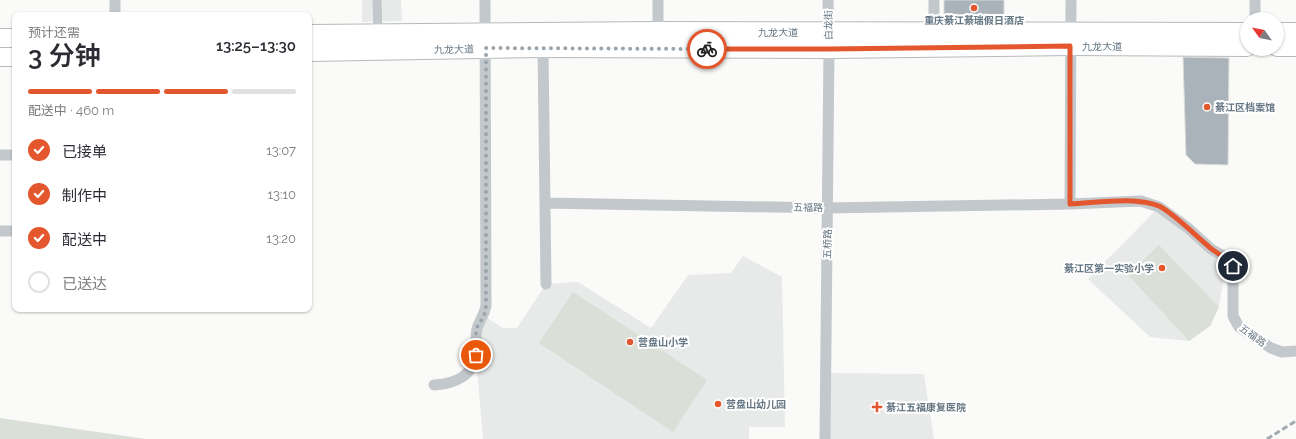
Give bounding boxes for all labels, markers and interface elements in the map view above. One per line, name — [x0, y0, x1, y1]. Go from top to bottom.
marker: 重庆綦江綦瑞假日酒店 — [969, 3, 979, 13]
street label: 白龙街 — [823, 10, 834, 40]
north arrow — [1240, 12, 1284, 56]
map controls — [1240, 12, 1284, 56]
place label: 重庆綦江綦瑞假日酒店 — [924, 15, 1024, 26]
text: 预计还需 — [28, 25, 80, 40]
street label: 九龙大道 — [758, 27, 798, 38]
courier — [687, 29, 727, 69]
text: 13:25–13:30 — [216, 37, 296, 55]
icon: bike — [696, 38, 718, 60]
text: 3 分钟 — [28, 41, 101, 71]
street label: 九龙大道 — [1082, 41, 1122, 52]
street label: 九龙大道 — [434, 44, 474, 55]
marker: 綦江区档案馆 — [1202, 102, 1212, 112]
place label: 綦江区档案馆 — [1215, 102, 1275, 113]
text: 配送中 · 460 m — [28, 103, 114, 118]
icon: check — [28, 139, 50, 161]
text: 已接单 — [62, 143, 107, 161]
text: 13:07 — [266, 143, 296, 158]
icon: check — [28, 183, 50, 205]
text: 制作中 — [62, 187, 107, 205]
text: 13:10 — [268, 187, 296, 202]
street label: 五福路 — [793, 202, 823, 213]
icon: check — [28, 227, 50, 249]
street label: 五桥路 — [822, 229, 833, 259]
text: 配送中 — [62, 231, 107, 249]
text: 13:20 — [266, 231, 296, 246]
pin — [1216, 249, 1250, 283]
icon: home — [1222, 255, 1244, 277]
place label: 綦江区第一实验小学 — [1064, 263, 1154, 274]
marker: 綦江区第一实验小学 — [1157, 263, 1167, 273]
text: 已送达 — [62, 275, 107, 293]
street label: 五福路 — [1237, 322, 1268, 349]
marker: 营盘山小学 — [625, 337, 635, 347]
place label: 营盘山小学 — [638, 337, 688, 348]
pin — [459, 338, 493, 372]
icon: bag — [465, 344, 487, 366]
place label: 营盘山幼儿园 — [726, 398, 786, 410]
marker: 营盘山幼儿园 — [713, 399, 723, 409]
marker: 綦江五福康复医院 — [871, 401, 883, 413]
place label: 綦江五福康复医院 — [886, 402, 966, 413]

